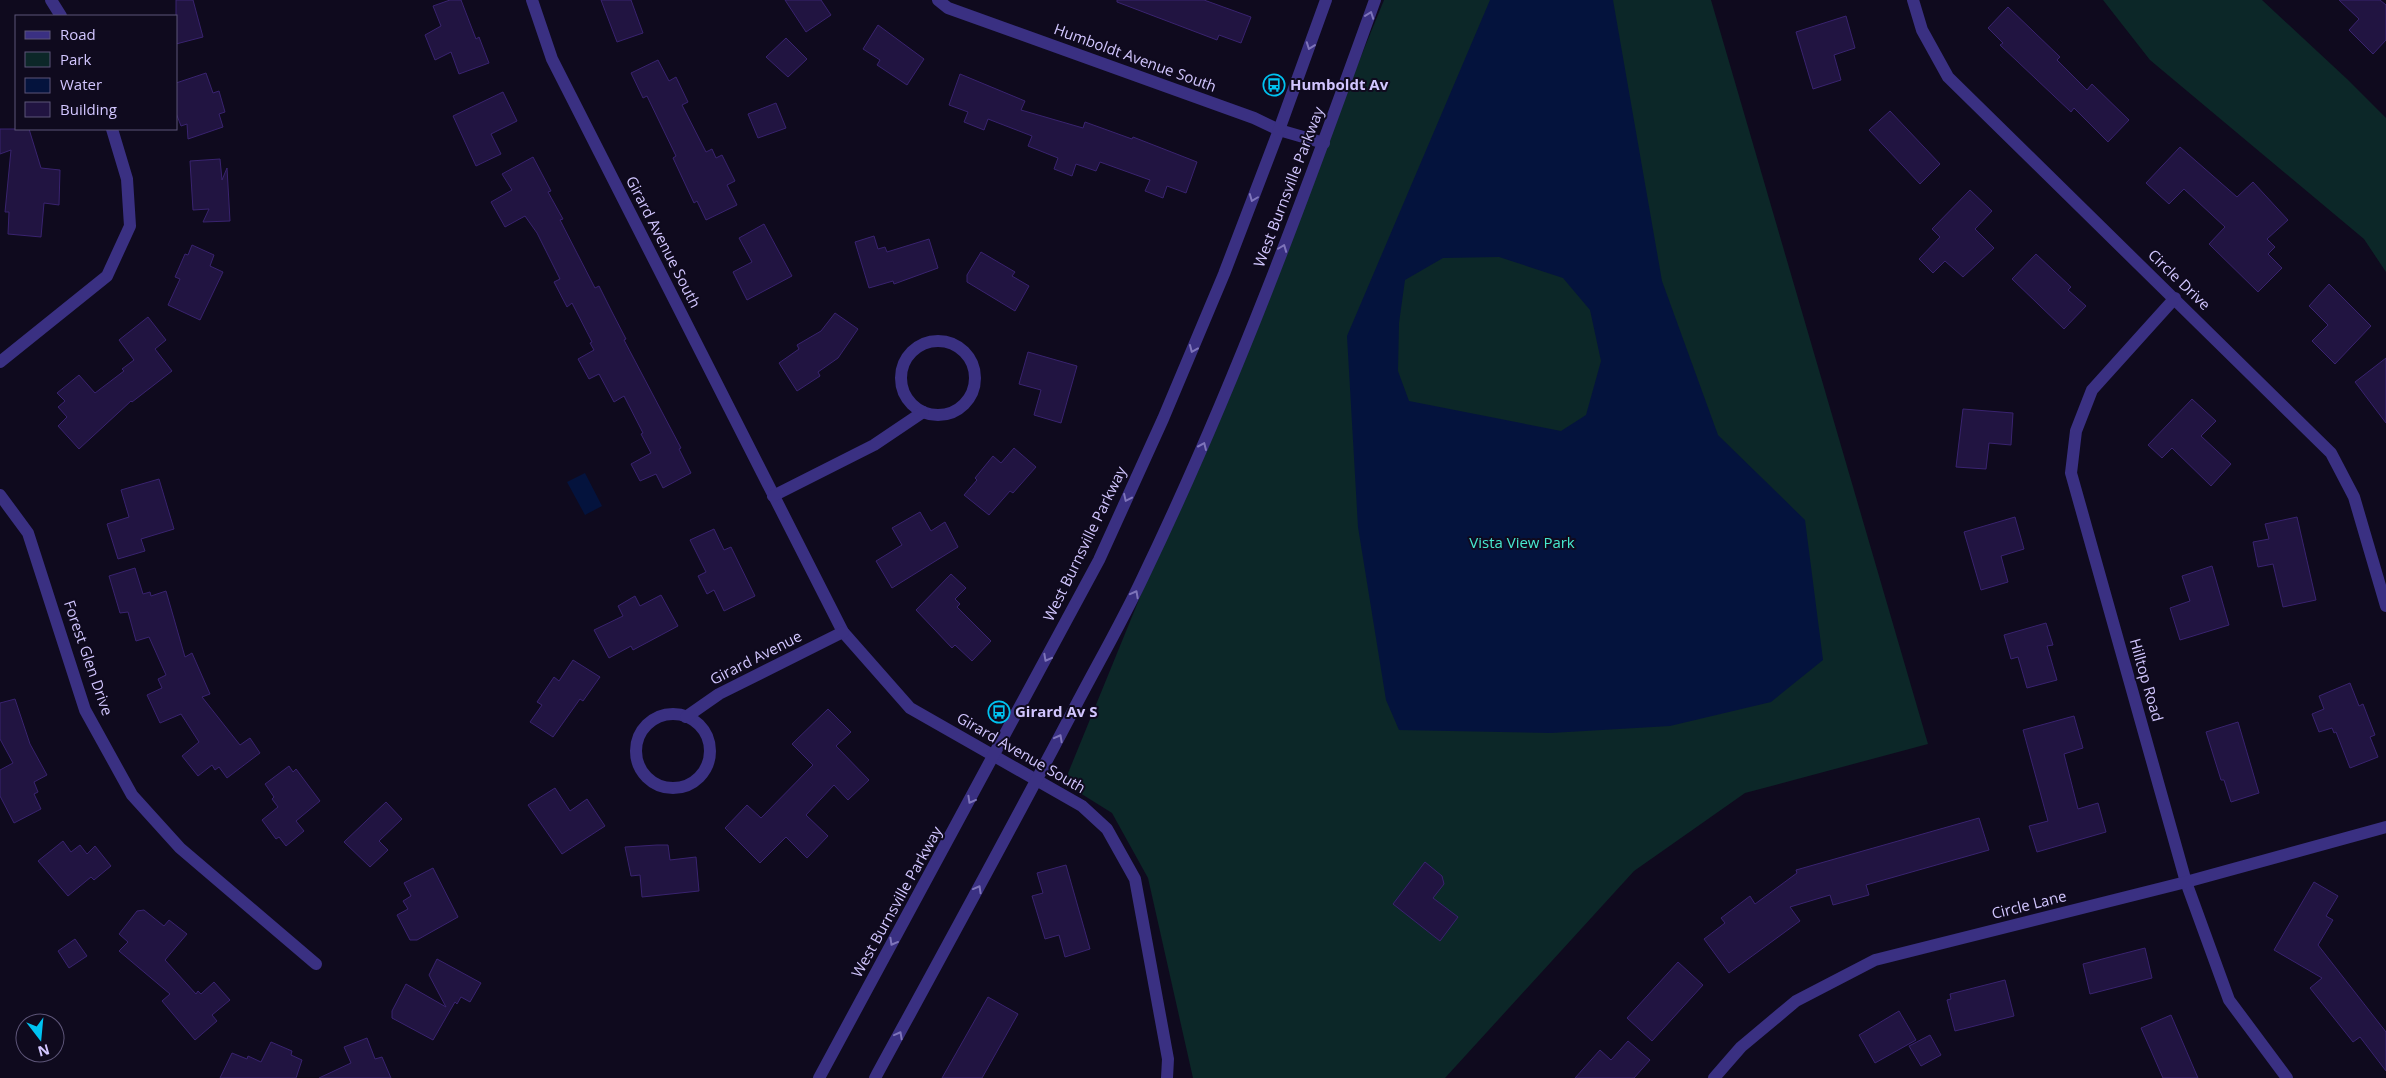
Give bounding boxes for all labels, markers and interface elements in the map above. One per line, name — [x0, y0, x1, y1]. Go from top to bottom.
one-way arrow — [1364, 11, 1374, 19]
legend — [15, 15, 178, 130]
street label: Humboldt Avenue South — [1051, 18, 1219, 96]
text: Road — [60, 24, 96, 44]
one-way arrow — [1306, 41, 1316, 50]
text: Park — [60, 49, 91, 69]
bus stop icon: Humboldt Av — [1262, 73, 1286, 97]
text: Water — [60, 74, 102, 94]
place label: Humboldt Av — [1290, 74, 1389, 94]
text: Building — [60, 99, 117, 119]
street label: West Burnsville Parkway — [1248, 103, 1328, 270]
street label: Girard Avenue South — [622, 172, 706, 311]
one-way arrow — [1249, 193, 1259, 202]
one-way arrow — [1277, 244, 1287, 252]
street label: Circle Drive — [2144, 245, 2215, 314]
one-way arrow — [1188, 344, 1199, 353]
one-way arrow — [1196, 442, 1207, 451]
street label: West Burnsville Parkway — [1038, 462, 1131, 624]
one-way arrow — [1123, 493, 1134, 502]
park label: Vista View Park — [1469, 532, 1575, 552]
one-way arrow — [1129, 590, 1139, 599]
street label: Forest Glen Drive — [60, 597, 118, 718]
street label: Girard Avenue — [706, 625, 805, 689]
street label: Hilltop Road — [2126, 636, 2168, 724]
one-way arrow — [1043, 652, 1053, 661]
bus stop icon: Girard Av S — [987, 700, 1011, 724]
place label: Girard Av S — [1015, 701, 1098, 721]
street label: Girard Avenue South — [954, 707, 1089, 797]
one-way arrow — [1053, 734, 1063, 743]
one-way arrow — [967, 794, 977, 803]
street label: West Burnsville Parkway — [846, 822, 946, 981]
street label: Circle Lane — [1989, 885, 2068, 923]
one-way arrow — [971, 886, 981, 895]
one-way arrow — [889, 937, 899, 946]
north arrow — [15, 1013, 65, 1063]
one-way arrow — [892, 1031, 902, 1040]
text: N — [36, 1040, 52, 1062]

